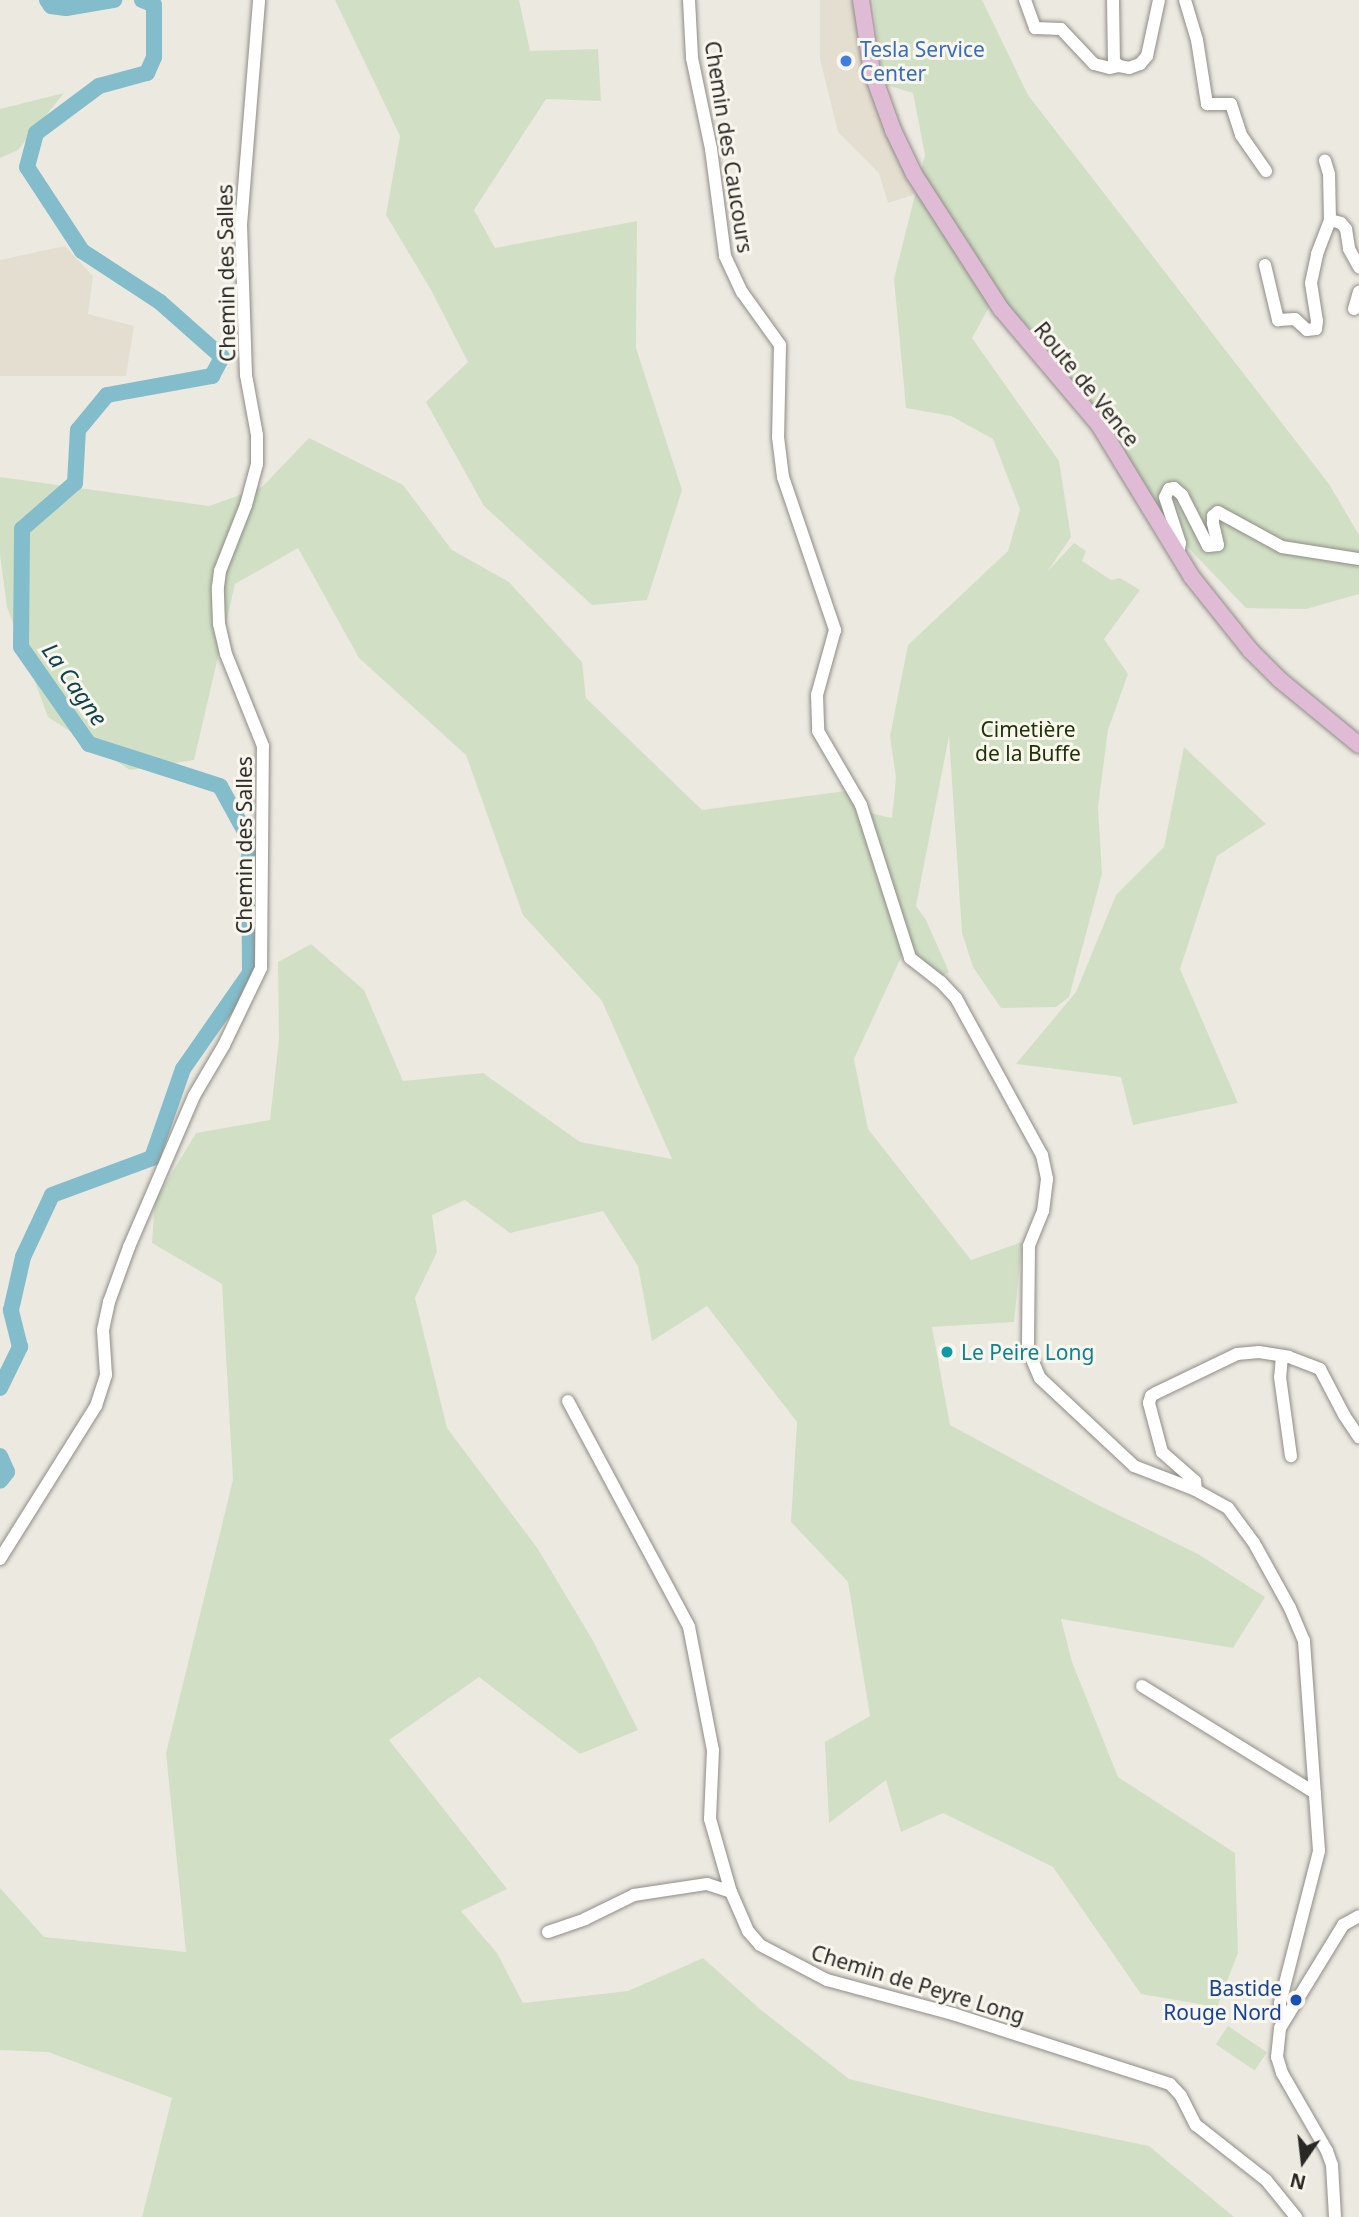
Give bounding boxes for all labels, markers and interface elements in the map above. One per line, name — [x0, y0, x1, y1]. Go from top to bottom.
place label: Tesla Service Center — [860, 36, 985, 86]
street label: Chemin des Caucours — [700, 39, 758, 255]
marker: Tesla Service Center — [838, 53, 854, 69]
street label: Chemin des Salles — [212, 184, 240, 362]
street label: Route de Vence — [1029, 317, 1145, 451]
water label: La Cagne — [37, 637, 113, 731]
park label: Cimetière de la Buffe — [975, 716, 1081, 766]
street label: Chemin des Salles — [231, 756, 257, 934]
place label: Le Peire Long — [961, 1339, 1094, 1365]
marker: Le Peire Long — [939, 1344, 955, 1360]
street label: Chemin de Peyre Long — [808, 1940, 1028, 2028]
place label: Bastide Rouge Nord — [1163, 1975, 1282, 2025]
marker: Bastide Rouge Nord — [1288, 1992, 1304, 2008]
north arrow — [1268, 2126, 1338, 2196]
text: N — [1287, 2167, 1309, 2196]

